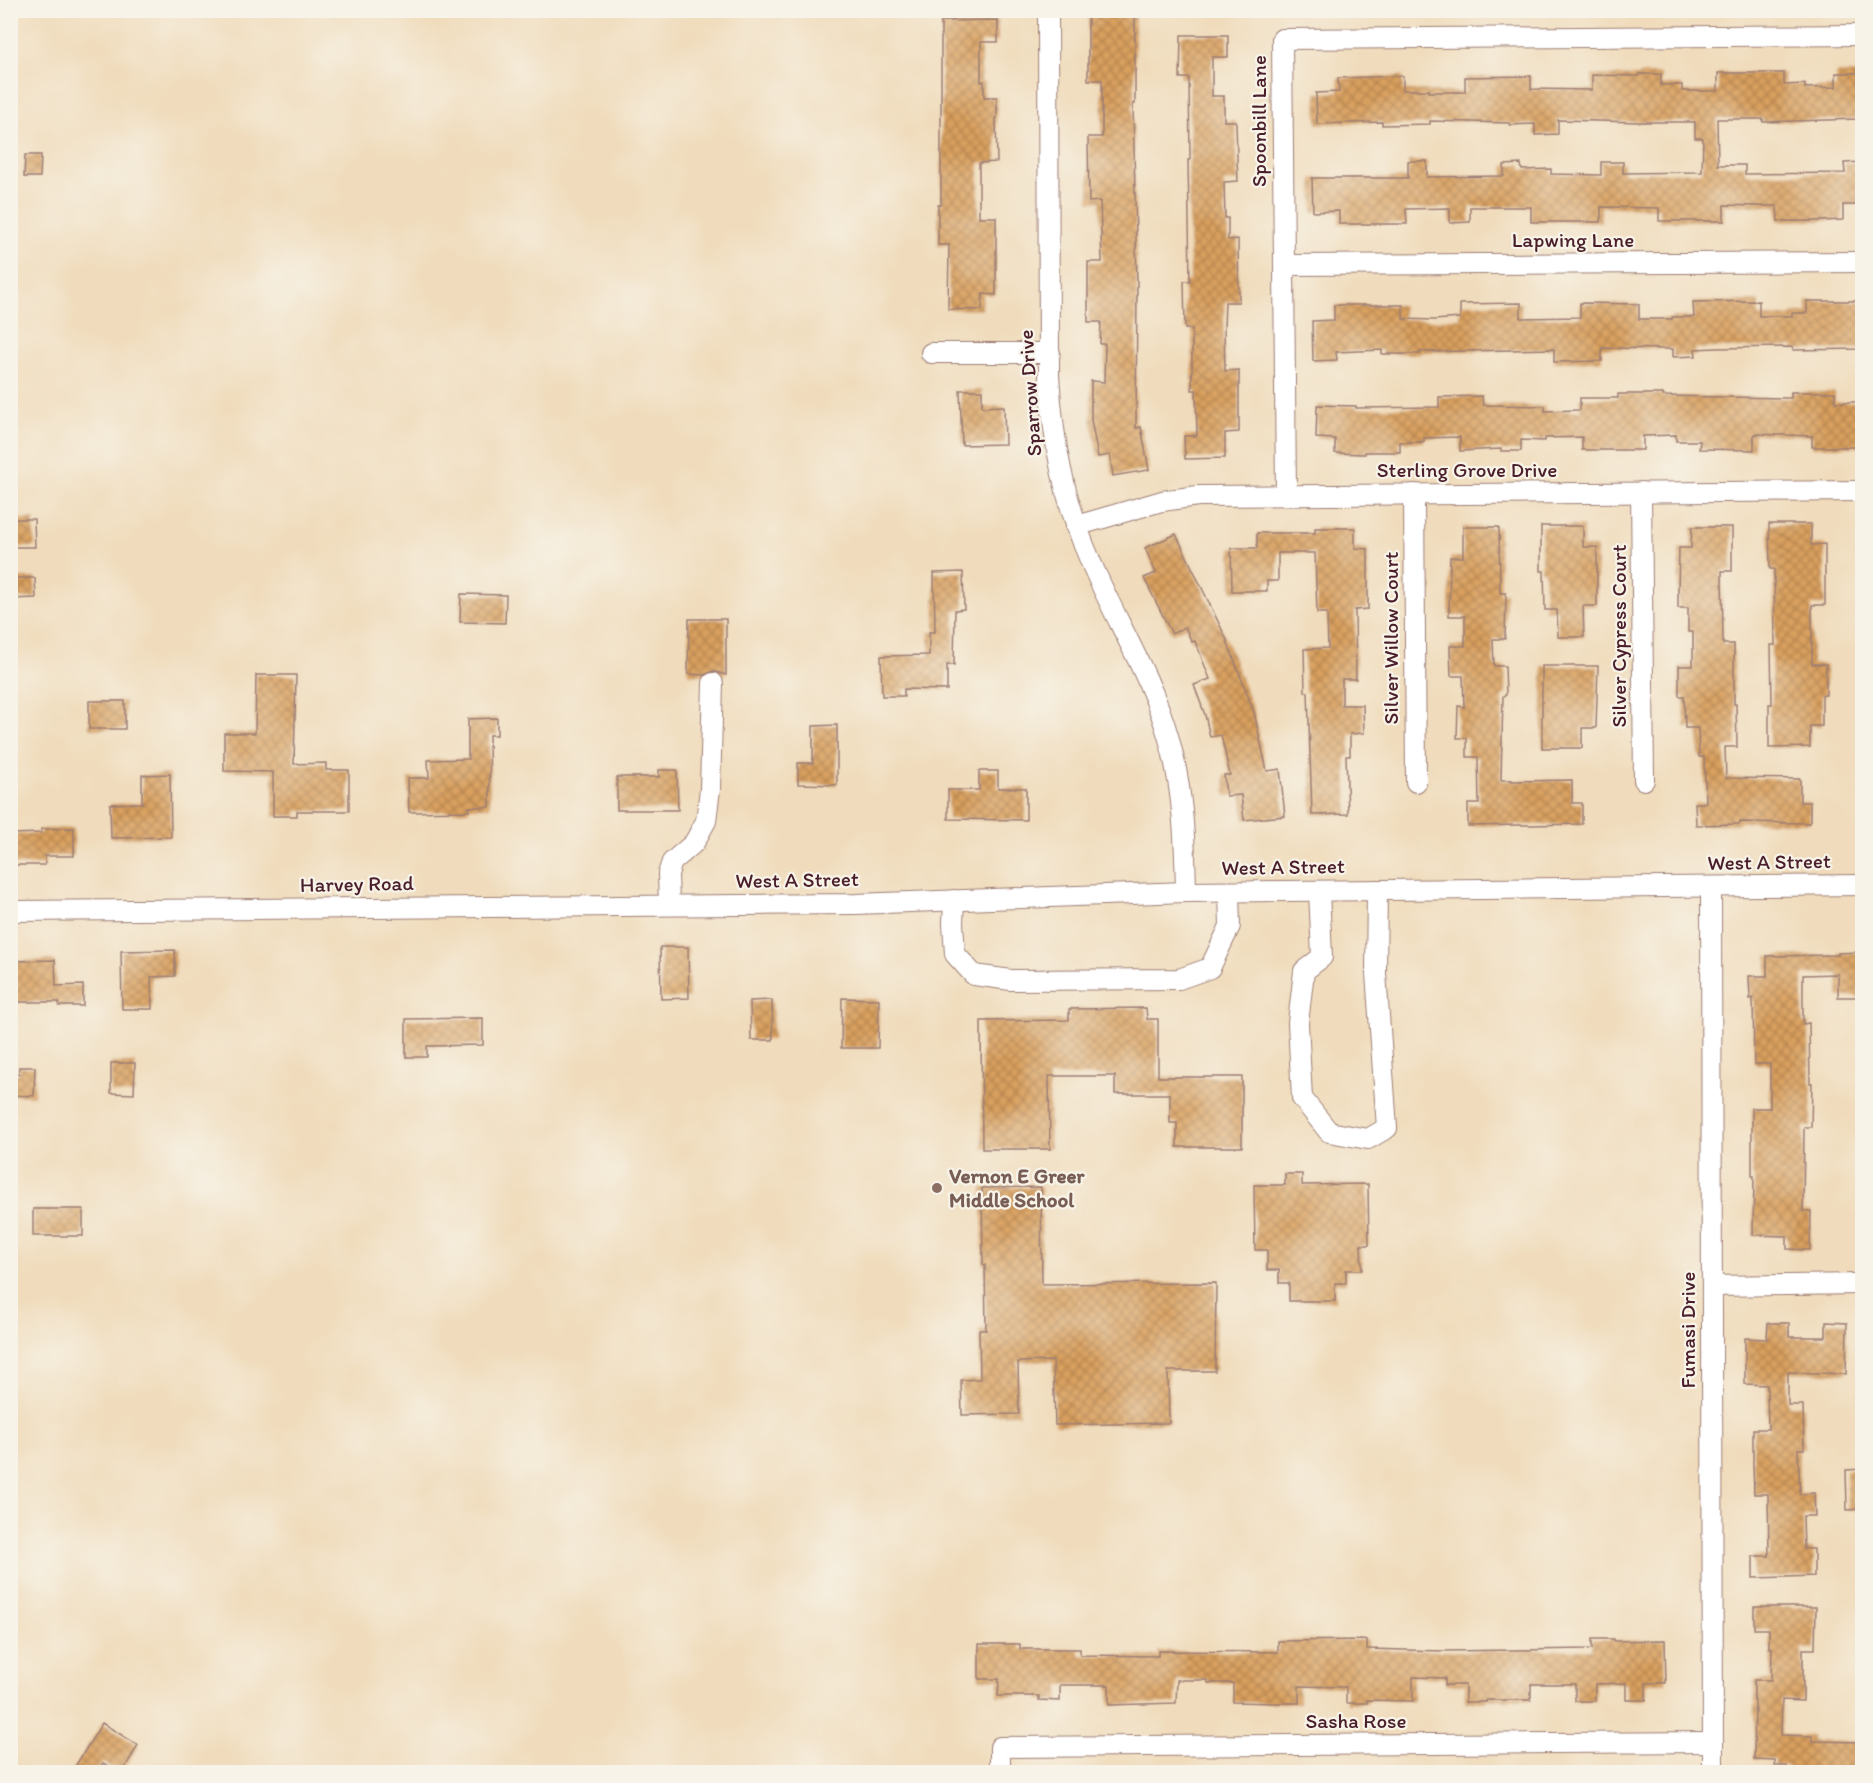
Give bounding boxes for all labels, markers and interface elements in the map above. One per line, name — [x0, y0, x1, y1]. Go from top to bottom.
street label: Spoonbill Lane — [1246, 55, 1271, 187]
street label: Lapwing Lane — [1512, 227, 1634, 252]
street label: Sparrow Drive — [1013, 329, 1046, 457]
street label: Sterling Grove Drive — [1377, 457, 1557, 482]
street label: Silver Cypress Court — [1606, 544, 1631, 728]
street label: Silver Willow Court — [1378, 551, 1403, 724]
street label: West A Street — [1707, 848, 1831, 875]
street label: West A Street — [1221, 853, 1345, 880]
street label: West A Street — [735, 866, 859, 893]
street label: Harvey Road — [300, 870, 415, 897]
place label: Vernon E Greer Middle School — [949, 1163, 1085, 1212]
marker: Vernon E Greer Middle School — [930, 1181, 944, 1195]
street label: Fumasi Drive — [1675, 1272, 1700, 1388]
street label: Sasha Rose — [1305, 1708, 1407, 1733]

